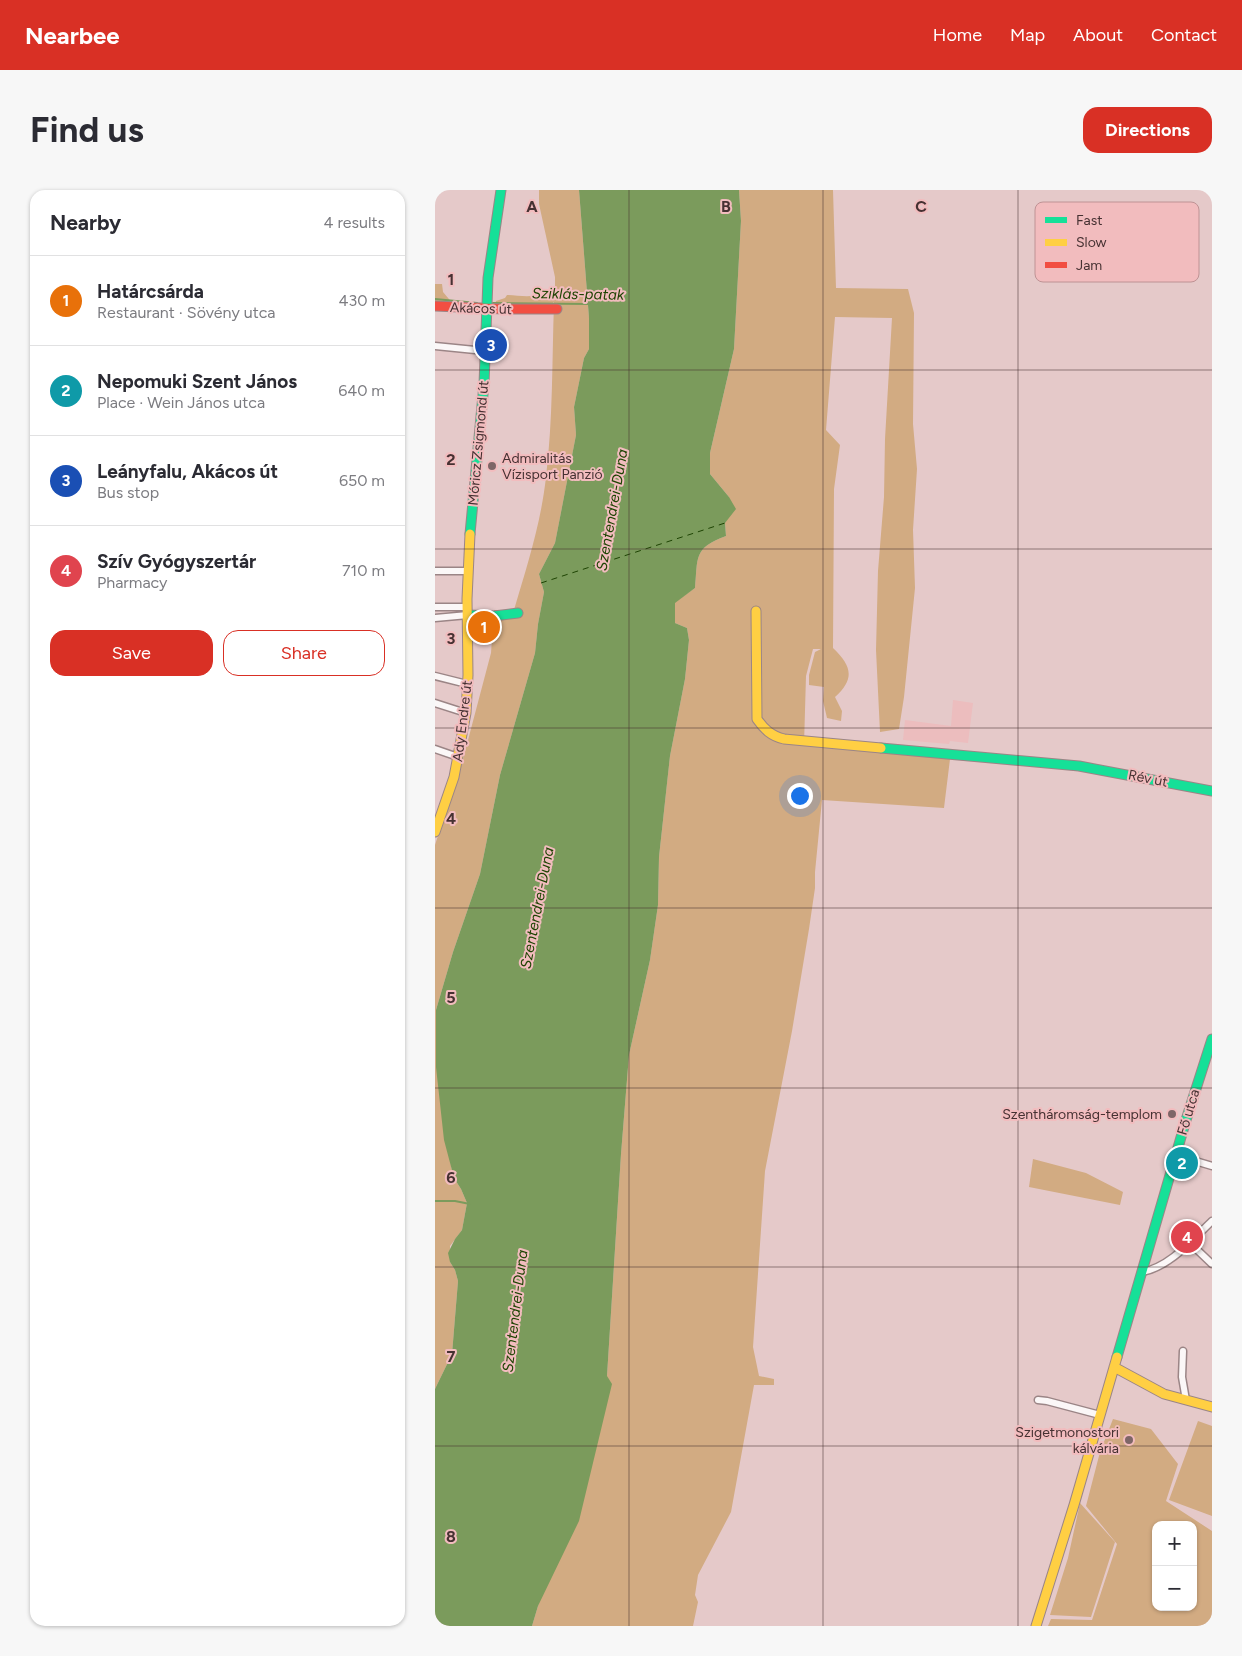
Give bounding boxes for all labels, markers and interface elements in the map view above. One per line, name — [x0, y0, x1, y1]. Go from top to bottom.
text: Nearbee — [25, 21, 120, 50]
text: Home — [933, 24, 982, 46]
text: Map — [1010, 24, 1045, 46]
text: About — [1073, 24, 1123, 46]
text: Contact — [1151, 24, 1217, 46]
button: Directions — [1083, 107, 1212, 153]
text: Find us — [30, 109, 144, 151]
text: A — [526, 197, 538, 216]
text: B — [721, 197, 731, 216]
text: C — [915, 197, 927, 216]
legend — [1035, 202, 1199, 282]
text: Nearby — [50, 210, 121, 235]
text: Fast — [1076, 212, 1102, 229]
text: 4 results — [324, 213, 385, 232]
text: Slow — [1076, 234, 1107, 251]
text: Jam — [1076, 257, 1102, 274]
text: 1 — [448, 270, 454, 289]
text: Határcsárda — [97, 280, 204, 303]
water label: Sziklás-patak — [532, 284, 625, 304]
text: 1 — [63, 291, 69, 310]
text: 430 m — [339, 291, 385, 310]
street label: Akácos út — [450, 299, 512, 318]
text: Restaurant · Sövény utca — [97, 303, 276, 322]
pin: 3 — [475, 326, 507, 364]
text: Nepomuki Szent János — [97, 370, 297, 393]
street label: Móricz Zsigmond út — [465, 380, 492, 506]
text: 2 — [61, 381, 71, 400]
text: 640 m — [338, 381, 385, 400]
text: Place · Wein János utca — [97, 393, 265, 412]
water label: Szentendrei-Duna — [592, 448, 632, 572]
text: 2 — [446, 450, 456, 469]
place label: Admiralitás Vízisport Panzió — [502, 450, 603, 483]
text: Leányfalu, Akácos út — [97, 460, 278, 483]
marker: Admiralitás Vízisport Panzió — [486, 460, 498, 472]
text: 3 — [62, 471, 70, 490]
text: 650 m — [339, 471, 385, 490]
text: Bus stop — [97, 483, 159, 502]
text: Szív Gyógyszertár — [97, 550, 256, 573]
text: 4 — [61, 561, 71, 580]
text: 710 m — [342, 561, 385, 580]
text: Pharmacy — [97, 573, 167, 592]
pin: 1 — [468, 608, 500, 646]
text: 3 — [447, 629, 456, 648]
button: Save — [50, 630, 213, 676]
button: Share — [223, 630, 385, 676]
street label: Ady Endre út — [449, 680, 476, 763]
street label: Rév út — [1127, 766, 1169, 791]
your location — [787, 783, 813, 809]
text: 4 — [446, 809, 456, 828]
water label: Szentendrei-Duna — [516, 846, 558, 970]
text: 5 — [446, 988, 456, 1007]
street label: Fő utca — [1173, 1087, 1203, 1137]
place label: Szentháromság-templom — [1002, 1106, 1162, 1123]
marker: Szentháromság-templom — [1166, 1108, 1178, 1120]
pin: 2 — [1166, 1144, 1198, 1182]
text: 6 — [446, 1168, 456, 1187]
pin: 4 — [1171, 1218, 1203, 1256]
water label: Szentendrei-Duna — [499, 1249, 531, 1373]
text: 7 — [447, 1347, 456, 1366]
place label: Szigetmonostori kálvária — [1015, 1424, 1119, 1457]
marker: Szigetmonostori kálvária — [1123, 1434, 1135, 1446]
map controls — [1152, 1521, 1197, 1611]
button: + — [1152, 1521, 1197, 1566]
text: 8 — [446, 1527, 456, 1546]
button: − — [1152, 1566, 1197, 1611]

